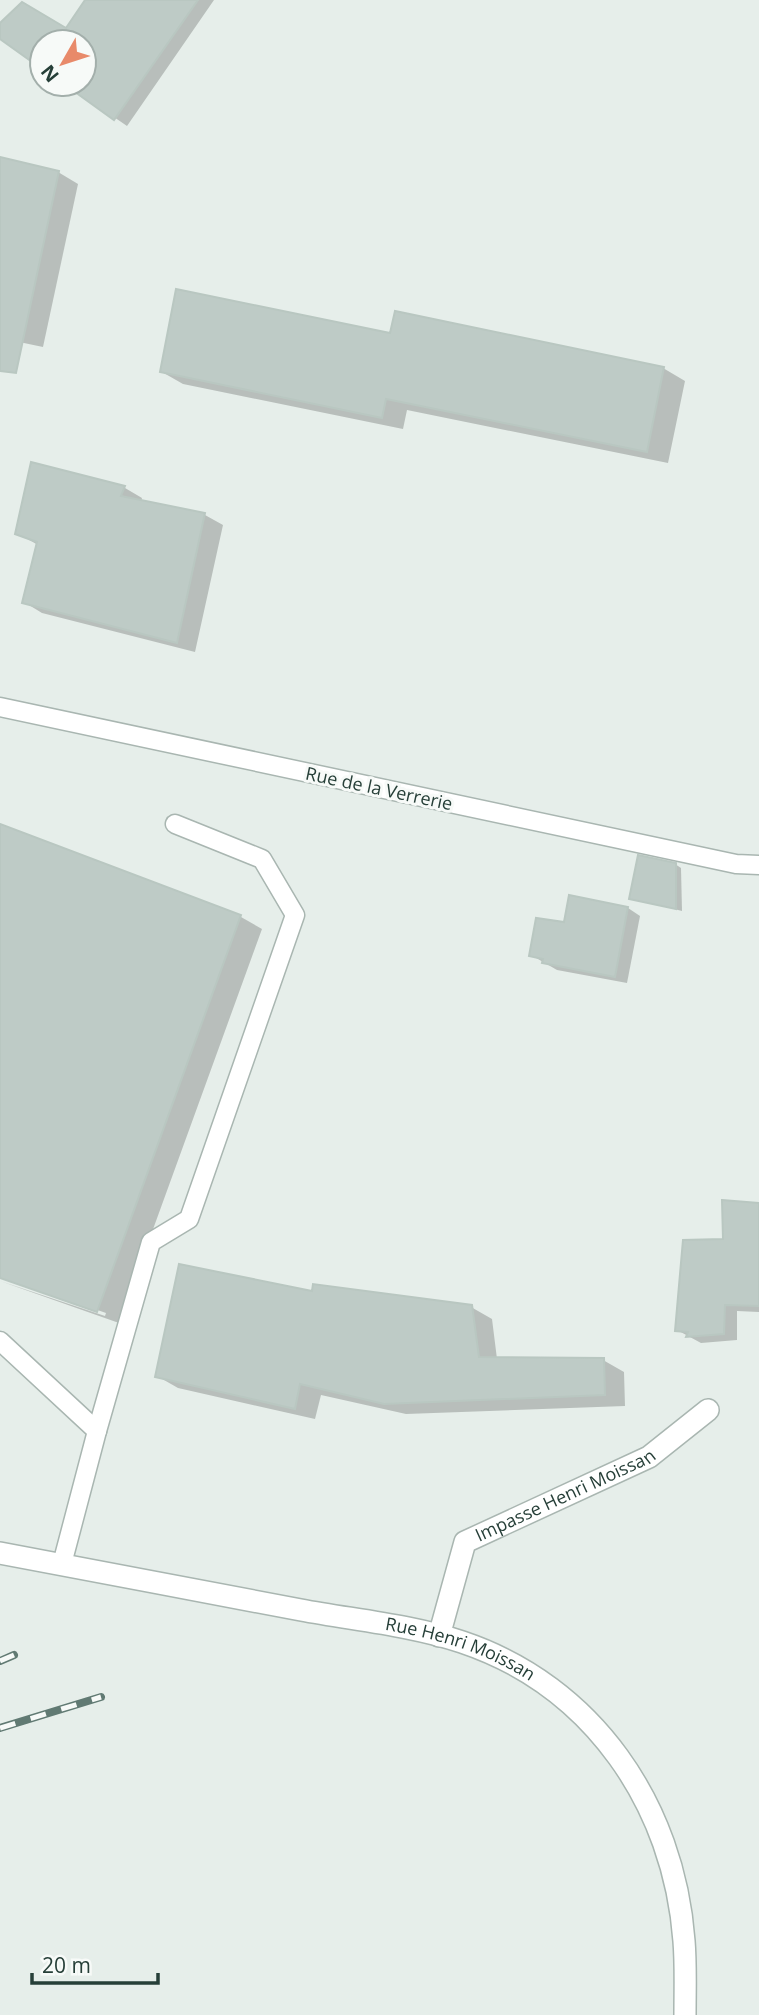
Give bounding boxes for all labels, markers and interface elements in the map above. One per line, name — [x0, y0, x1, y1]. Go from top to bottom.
north arrow — [28, 28, 98, 98]
text: N — [35, 60, 65, 88]
street label: Rue de la Verrerie — [304, 761, 455, 815]
street label: Impasse Henri Moissan — [471, 1443, 660, 1547]
street label: Rue Henri Moissan — [384, 1611, 540, 1685]
scale bar — [32, 1941, 158, 1985]
text: 20 m — [42, 1951, 91, 1979]

